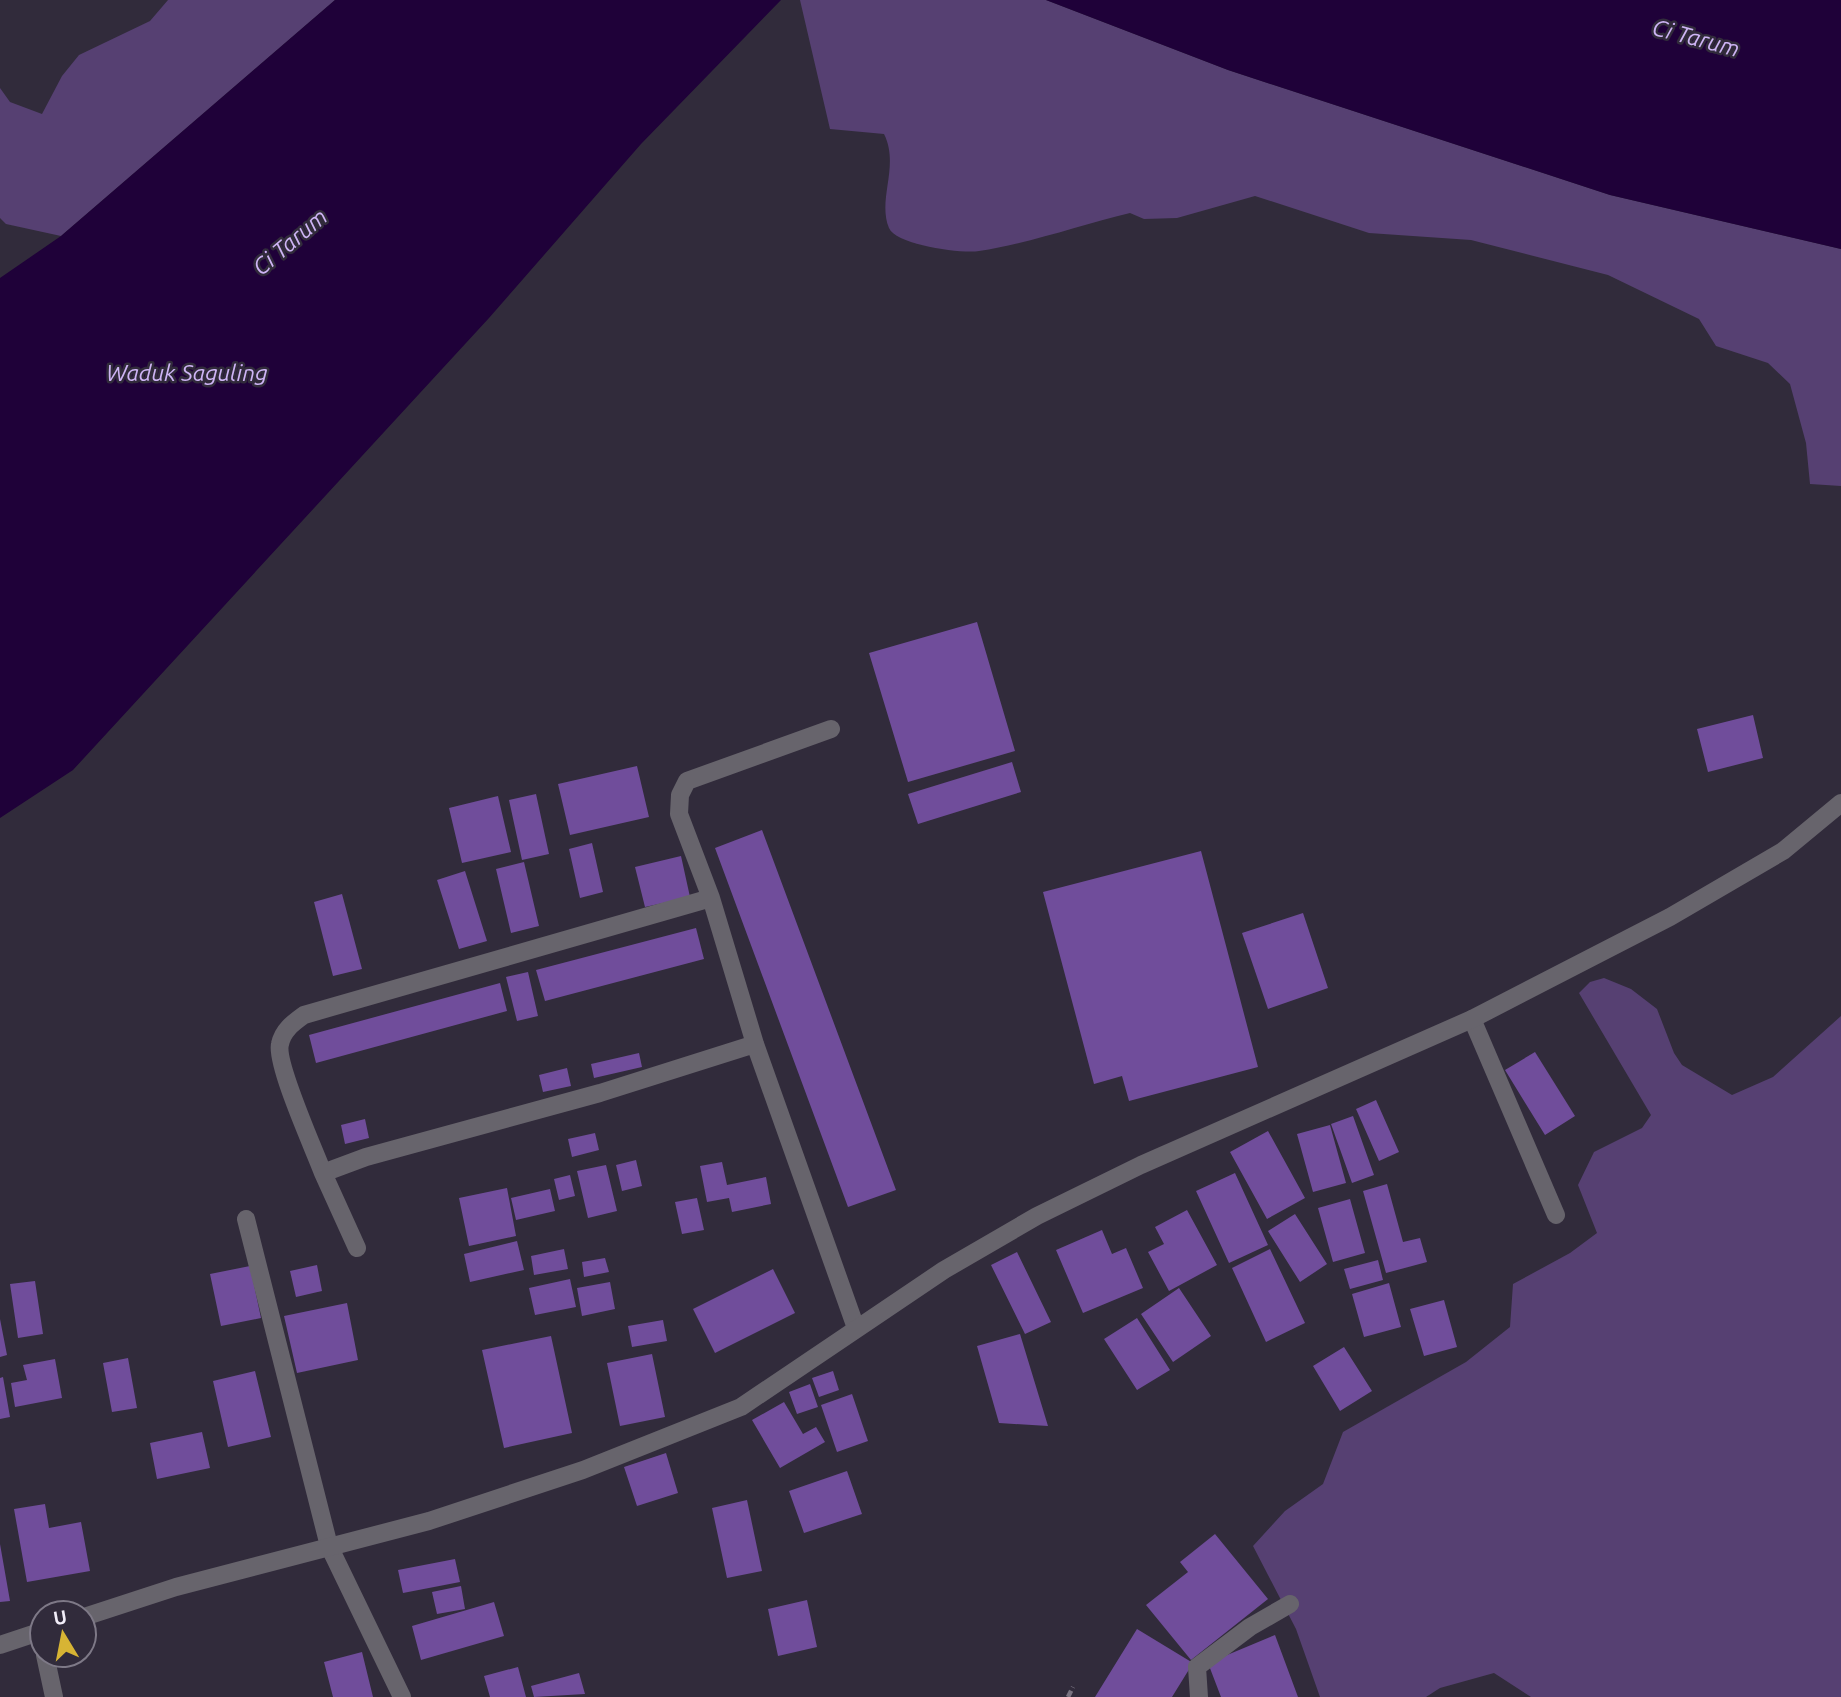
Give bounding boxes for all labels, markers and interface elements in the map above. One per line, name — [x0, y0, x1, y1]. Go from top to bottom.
water label: Ci Tarum — [1650, 14, 1742, 61]
water label: Ci Tarum — [247, 203, 332, 280]
water label: Waduk Saguling — [106, 360, 268, 385]
north arrow — [28, 1599, 98, 1669]
text: U — [52, 1605, 69, 1629]

